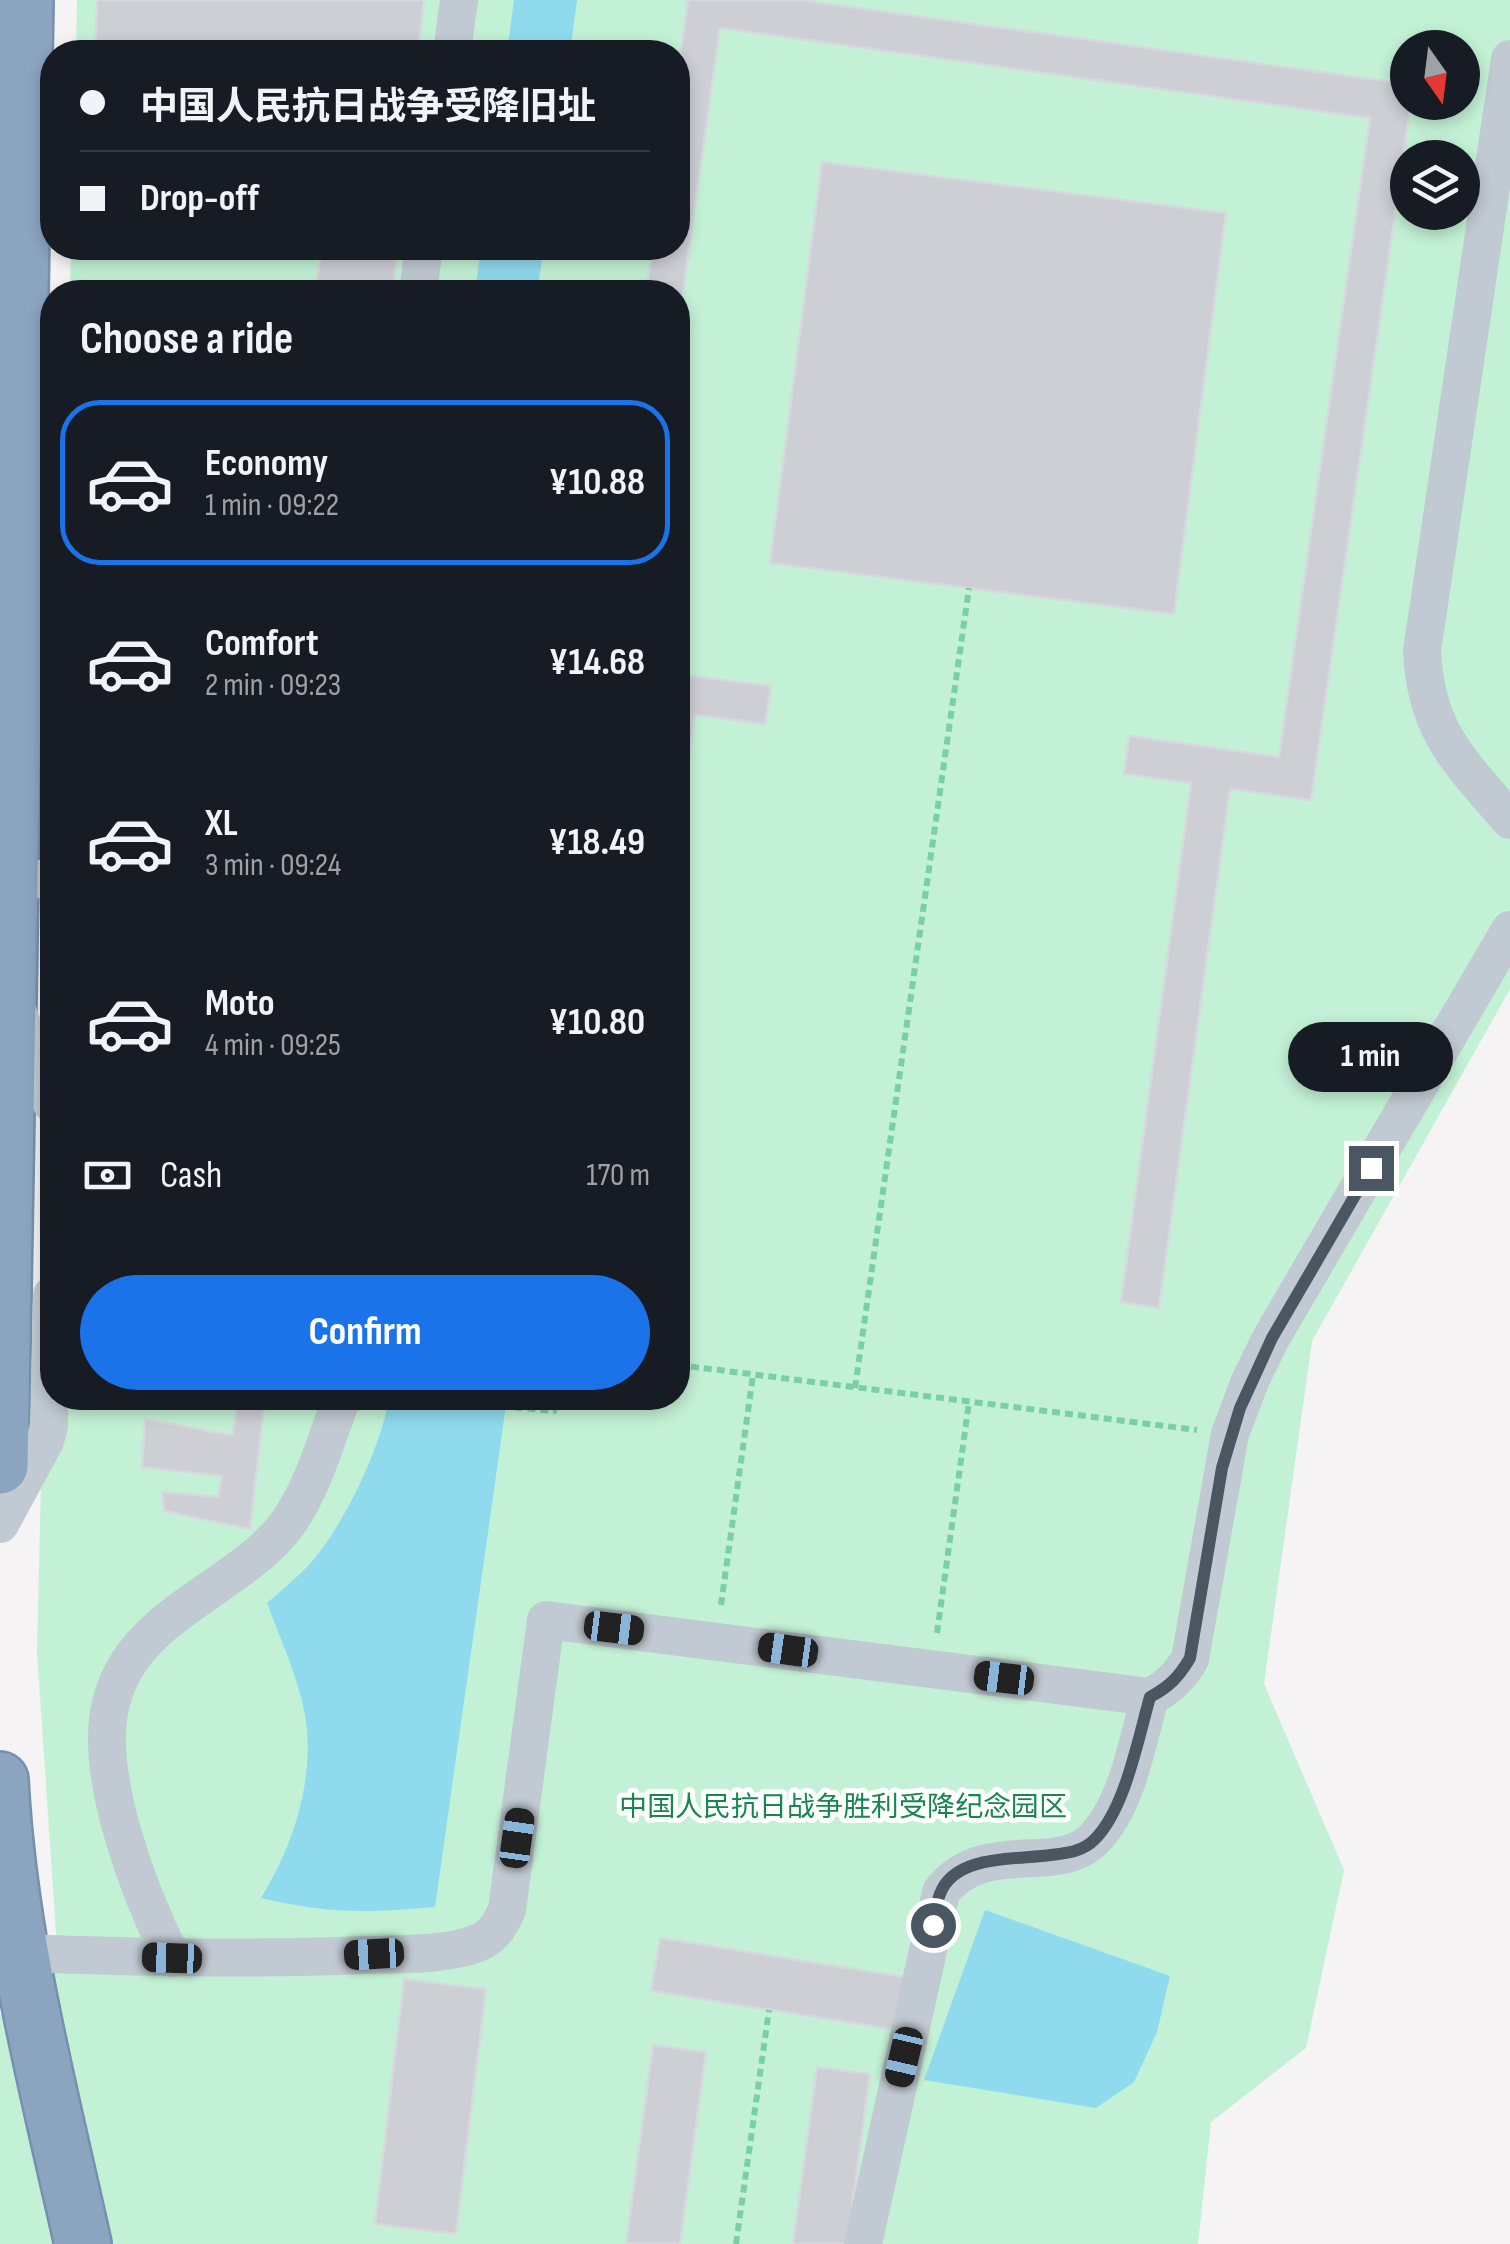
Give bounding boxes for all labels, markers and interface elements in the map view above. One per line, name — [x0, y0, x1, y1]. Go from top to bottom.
north arrow — [1390, 30, 1480, 120]
map controls — [1390, 30, 1480, 230]
text: 中国人民抗日战争受降旧址 — [140, 85, 596, 130]
button: layers — [1390, 140, 1480, 230]
text: Drop-off — [140, 176, 259, 221]
text: Choose a ride — [80, 312, 293, 367]
icon: car — [85, 438, 175, 528]
text: Economy — [205, 441, 328, 486]
text: ¥10.88 — [549, 460, 645, 505]
text: 1 min · 09:22 — [205, 486, 339, 525]
icon: car — [85, 618, 175, 708]
text: Comfort — [205, 621, 319, 666]
text: ¥14.68 — [549, 640, 645, 685]
text: 2 min · 09:23 — [205, 666, 341, 705]
icon: car — [85, 798, 175, 888]
text: XL — [205, 801, 238, 846]
text: ¥18.49 — [548, 820, 645, 865]
text: 3 min · 09:24 — [205, 846, 341, 885]
icon: car — [85, 978, 175, 1068]
text: Moto — [205, 981, 275, 1026]
text: ¥10.80 — [549, 1000, 645, 1045]
callout: 1 min — [1288, 1023, 1454, 1093]
text: 4 min · 09:25 — [205, 1026, 341, 1065]
text: 1 min — [1341, 1037, 1400, 1076]
route end — [1349, 1146, 1394, 1191]
icon: cash — [80, 1148, 135, 1203]
text: Cash — [160, 1153, 222, 1198]
text: 170 m — [586, 1156, 650, 1195]
button: Confirm — [80, 1275, 650, 1390]
car — [582, 1609, 646, 1647]
car — [756, 1631, 820, 1669]
car — [972, 1659, 1036, 1697]
park label: 中国人民抗日战争胜利受降纪念园区 — [619, 1791, 1067, 1824]
car — [498, 1806, 536, 1870]
route start — [911, 1903, 956, 1948]
car — [343, 1937, 405, 1971]
car — [141, 1942, 203, 1974]
car — [883, 2024, 925, 2090]

